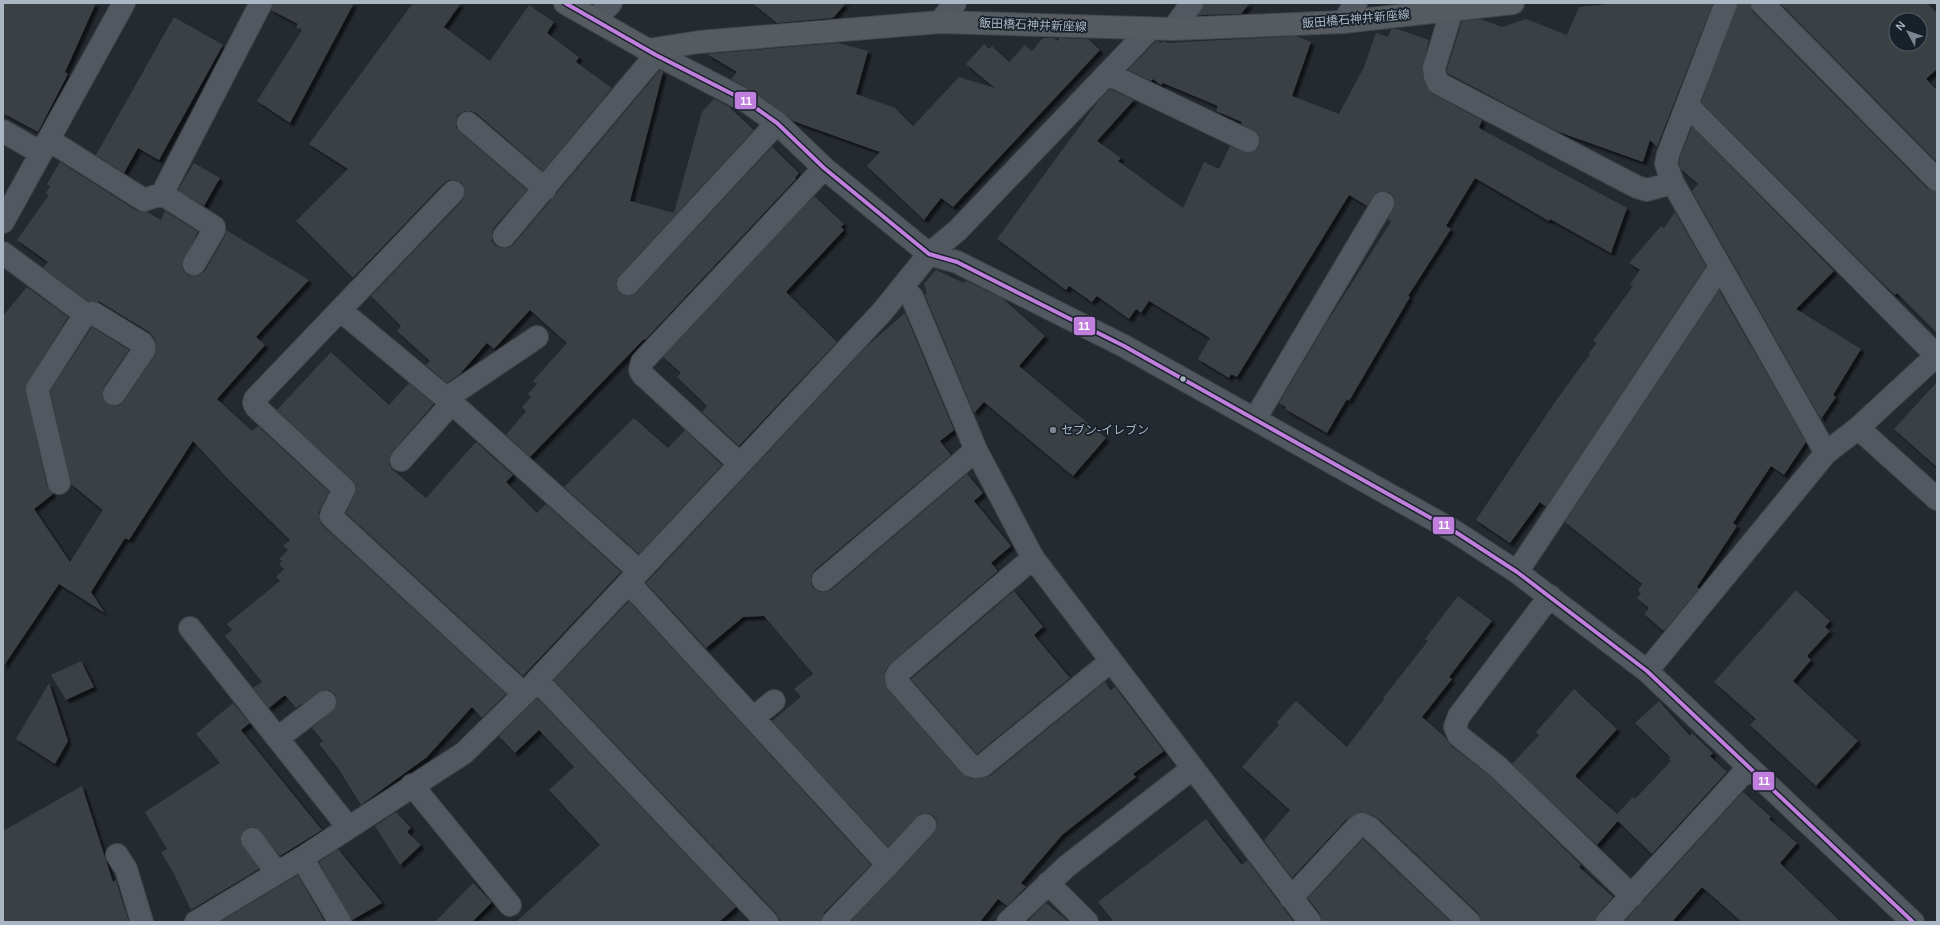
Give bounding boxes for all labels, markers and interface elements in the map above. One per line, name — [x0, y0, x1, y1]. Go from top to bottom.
street label: 飯田橋石神井新座線 — [1302, 7, 1410, 31]
north arrow — [1888, 12, 1928, 52]
street label: 飯田橋石神井新座線 — [979, 16, 1087, 34]
text: N — [1893, 19, 1908, 32]
line badge: 11 — [734, 91, 757, 110]
text: 11 — [740, 95, 752, 107]
line badge: 11 — [1073, 316, 1096, 336]
text: 11 — [1078, 320, 1090, 332]
unlabelled marker — [1178, 374, 1188, 384]
place label: セブン-イレブン — [1061, 423, 1149, 437]
marker: セブン-イレブン — [1048, 425, 1058, 435]
line badge: 11 — [1432, 516, 1455, 535]
text: 11 — [1438, 519, 1450, 531]
line badge: 11 — [1752, 771, 1775, 791]
text: 11 — [1758, 775, 1770, 787]

